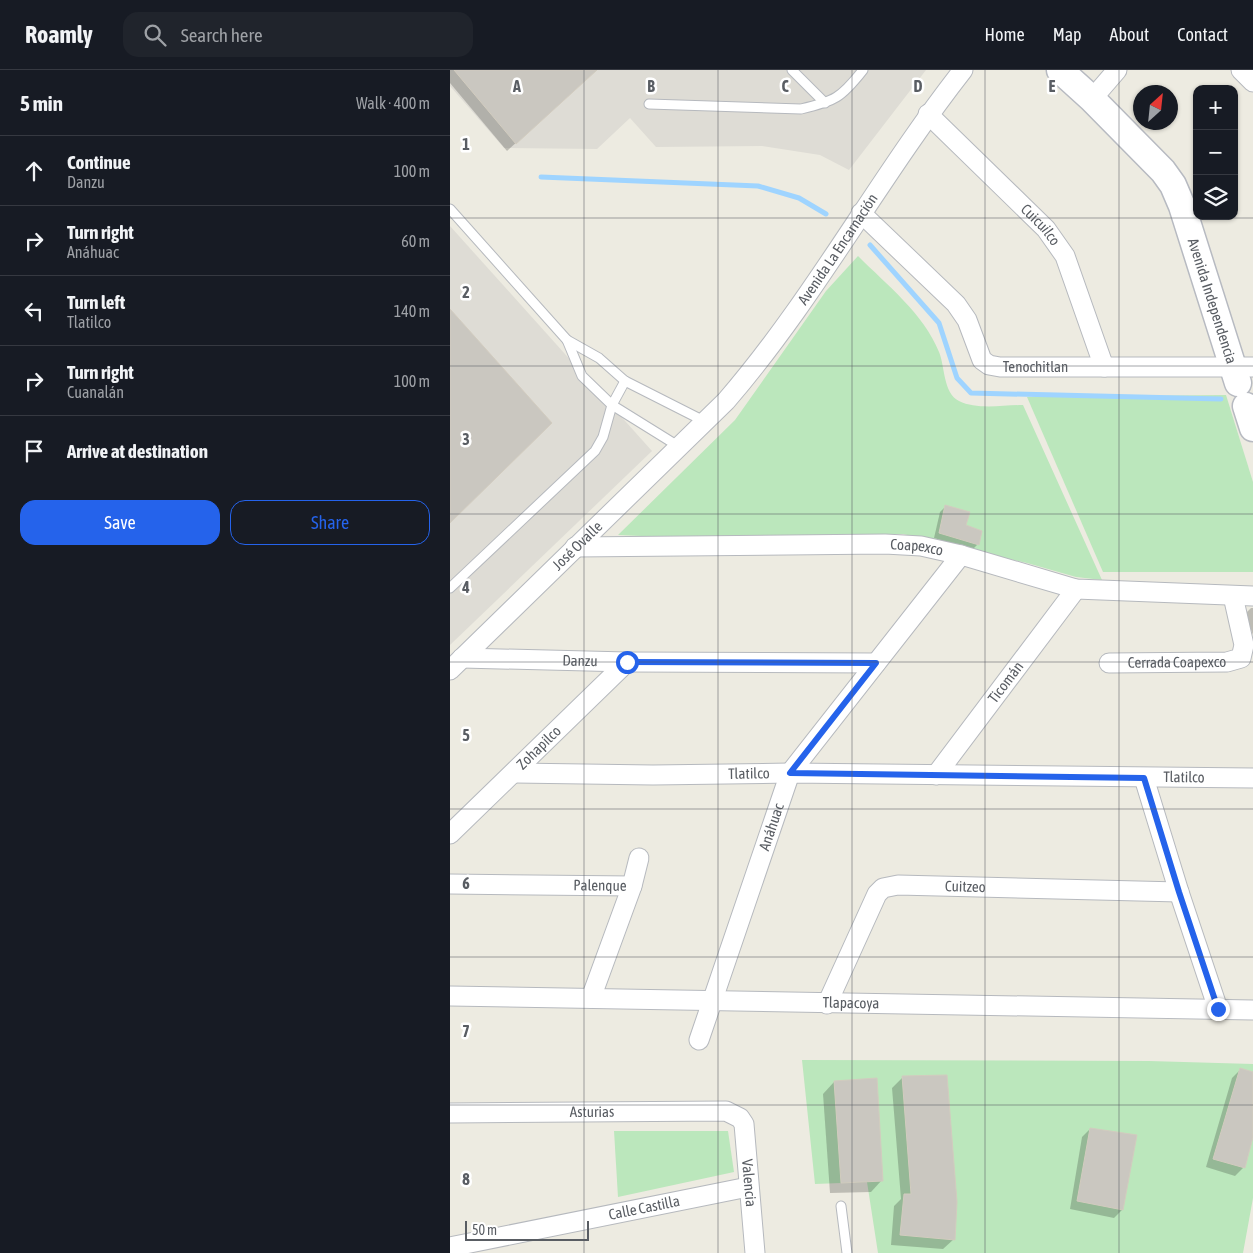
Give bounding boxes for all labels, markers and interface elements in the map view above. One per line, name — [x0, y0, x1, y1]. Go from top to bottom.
search box — [123, 12, 473, 57]
text: Roamly — [25, 21, 93, 48]
icon: search — [141, 21, 169, 49]
text: Search here — [181, 24, 263, 46]
text: Home — [985, 24, 1025, 45]
text: Map — [1053, 24, 1082, 45]
text: About — [1110, 24, 1149, 45]
text: Contact — [1177, 24, 1228, 45]
text: A — [512, 77, 521, 95]
text: B — [647, 77, 655, 95]
text: C — [781, 77, 789, 95]
text: D — [914, 77, 923, 95]
text: E — [1049, 77, 1056, 95]
north arrow — [1133, 85, 1178, 130]
map controls — [1193, 85, 1238, 220]
button: + — [1193, 85, 1238, 130]
text: 5 min — [20, 91, 63, 115]
text: Walk · 400 m — [356, 94, 430, 112]
button: − — [1193, 130, 1238, 175]
text: 1 — [462, 135, 470, 153]
text: Continue — [67, 151, 131, 173]
icon: ahead — [20, 157, 48, 185]
text: 100 m — [394, 162, 430, 180]
text: Danzu — [67, 173, 105, 191]
button: layers — [1193, 175, 1238, 220]
street label: Avenida La Encarnación — [794, 190, 881, 308]
street label: Cuicuilco — [1018, 200, 1064, 249]
text: Turn right — [67, 221, 134, 243]
icon: right — [20, 227, 48, 255]
text: 60 m — [401, 232, 430, 250]
street label: Avenida Independencia — [1185, 236, 1240, 366]
text: Anáhuac — [67, 243, 119, 261]
text: 2 — [462, 283, 470, 301]
text: Turn left — [67, 291, 125, 313]
icon: left — [20, 297, 48, 325]
text: 140 m — [394, 302, 430, 320]
text: Tlatilco — [67, 313, 111, 331]
street label: Tenochitlan — [1003, 358, 1068, 375]
text: Turn right — [67, 361, 134, 383]
icon: right — [20, 367, 48, 395]
text: 100 m — [394, 372, 430, 390]
text: Cuanalán — [67, 383, 124, 401]
text: 3 — [462, 430, 470, 448]
icon: arrive — [20, 437, 48, 465]
text: Arrive at destination — [67, 440, 208, 462]
button: Save — [20, 500, 220, 545]
button: Share — [230, 500, 430, 545]
street label: José Ovalle — [549, 517, 606, 573]
street label: Coapexco — [890, 535, 945, 559]
text: 4 — [461, 578, 470, 596]
street label: Danzu — [562, 651, 598, 669]
route start — [616, 651, 639, 674]
street label: Cerrada Coapexco — [1128, 653, 1226, 671]
street label: Ticomán — [984, 658, 1026, 706]
street label: Zohapilco — [513, 722, 564, 773]
text: 5 — [462, 726, 470, 744]
street label: Tlatilco — [728, 764, 770, 782]
street label: Tlatilco — [1163, 768, 1205, 785]
street label: Anáhuac — [755, 801, 787, 853]
text: 6 — [462, 874, 470, 892]
street label: Palenque — [573, 876, 627, 894]
street label: Cuitzeo — [945, 877, 986, 895]
street label: Tlapacoya — [822, 993, 880, 1011]
route end — [1207, 998, 1230, 1021]
text: 7 — [462, 1022, 470, 1040]
street label: Asturias — [570, 1103, 614, 1120]
street label: Valencia — [739, 1158, 760, 1207]
text: 8 — [462, 1170, 470, 1188]
street label: Calle Castilla — [607, 1192, 681, 1223]
scale bar — [465, 1218, 589, 1241]
text: 50 m — [472, 1222, 497, 1238]

